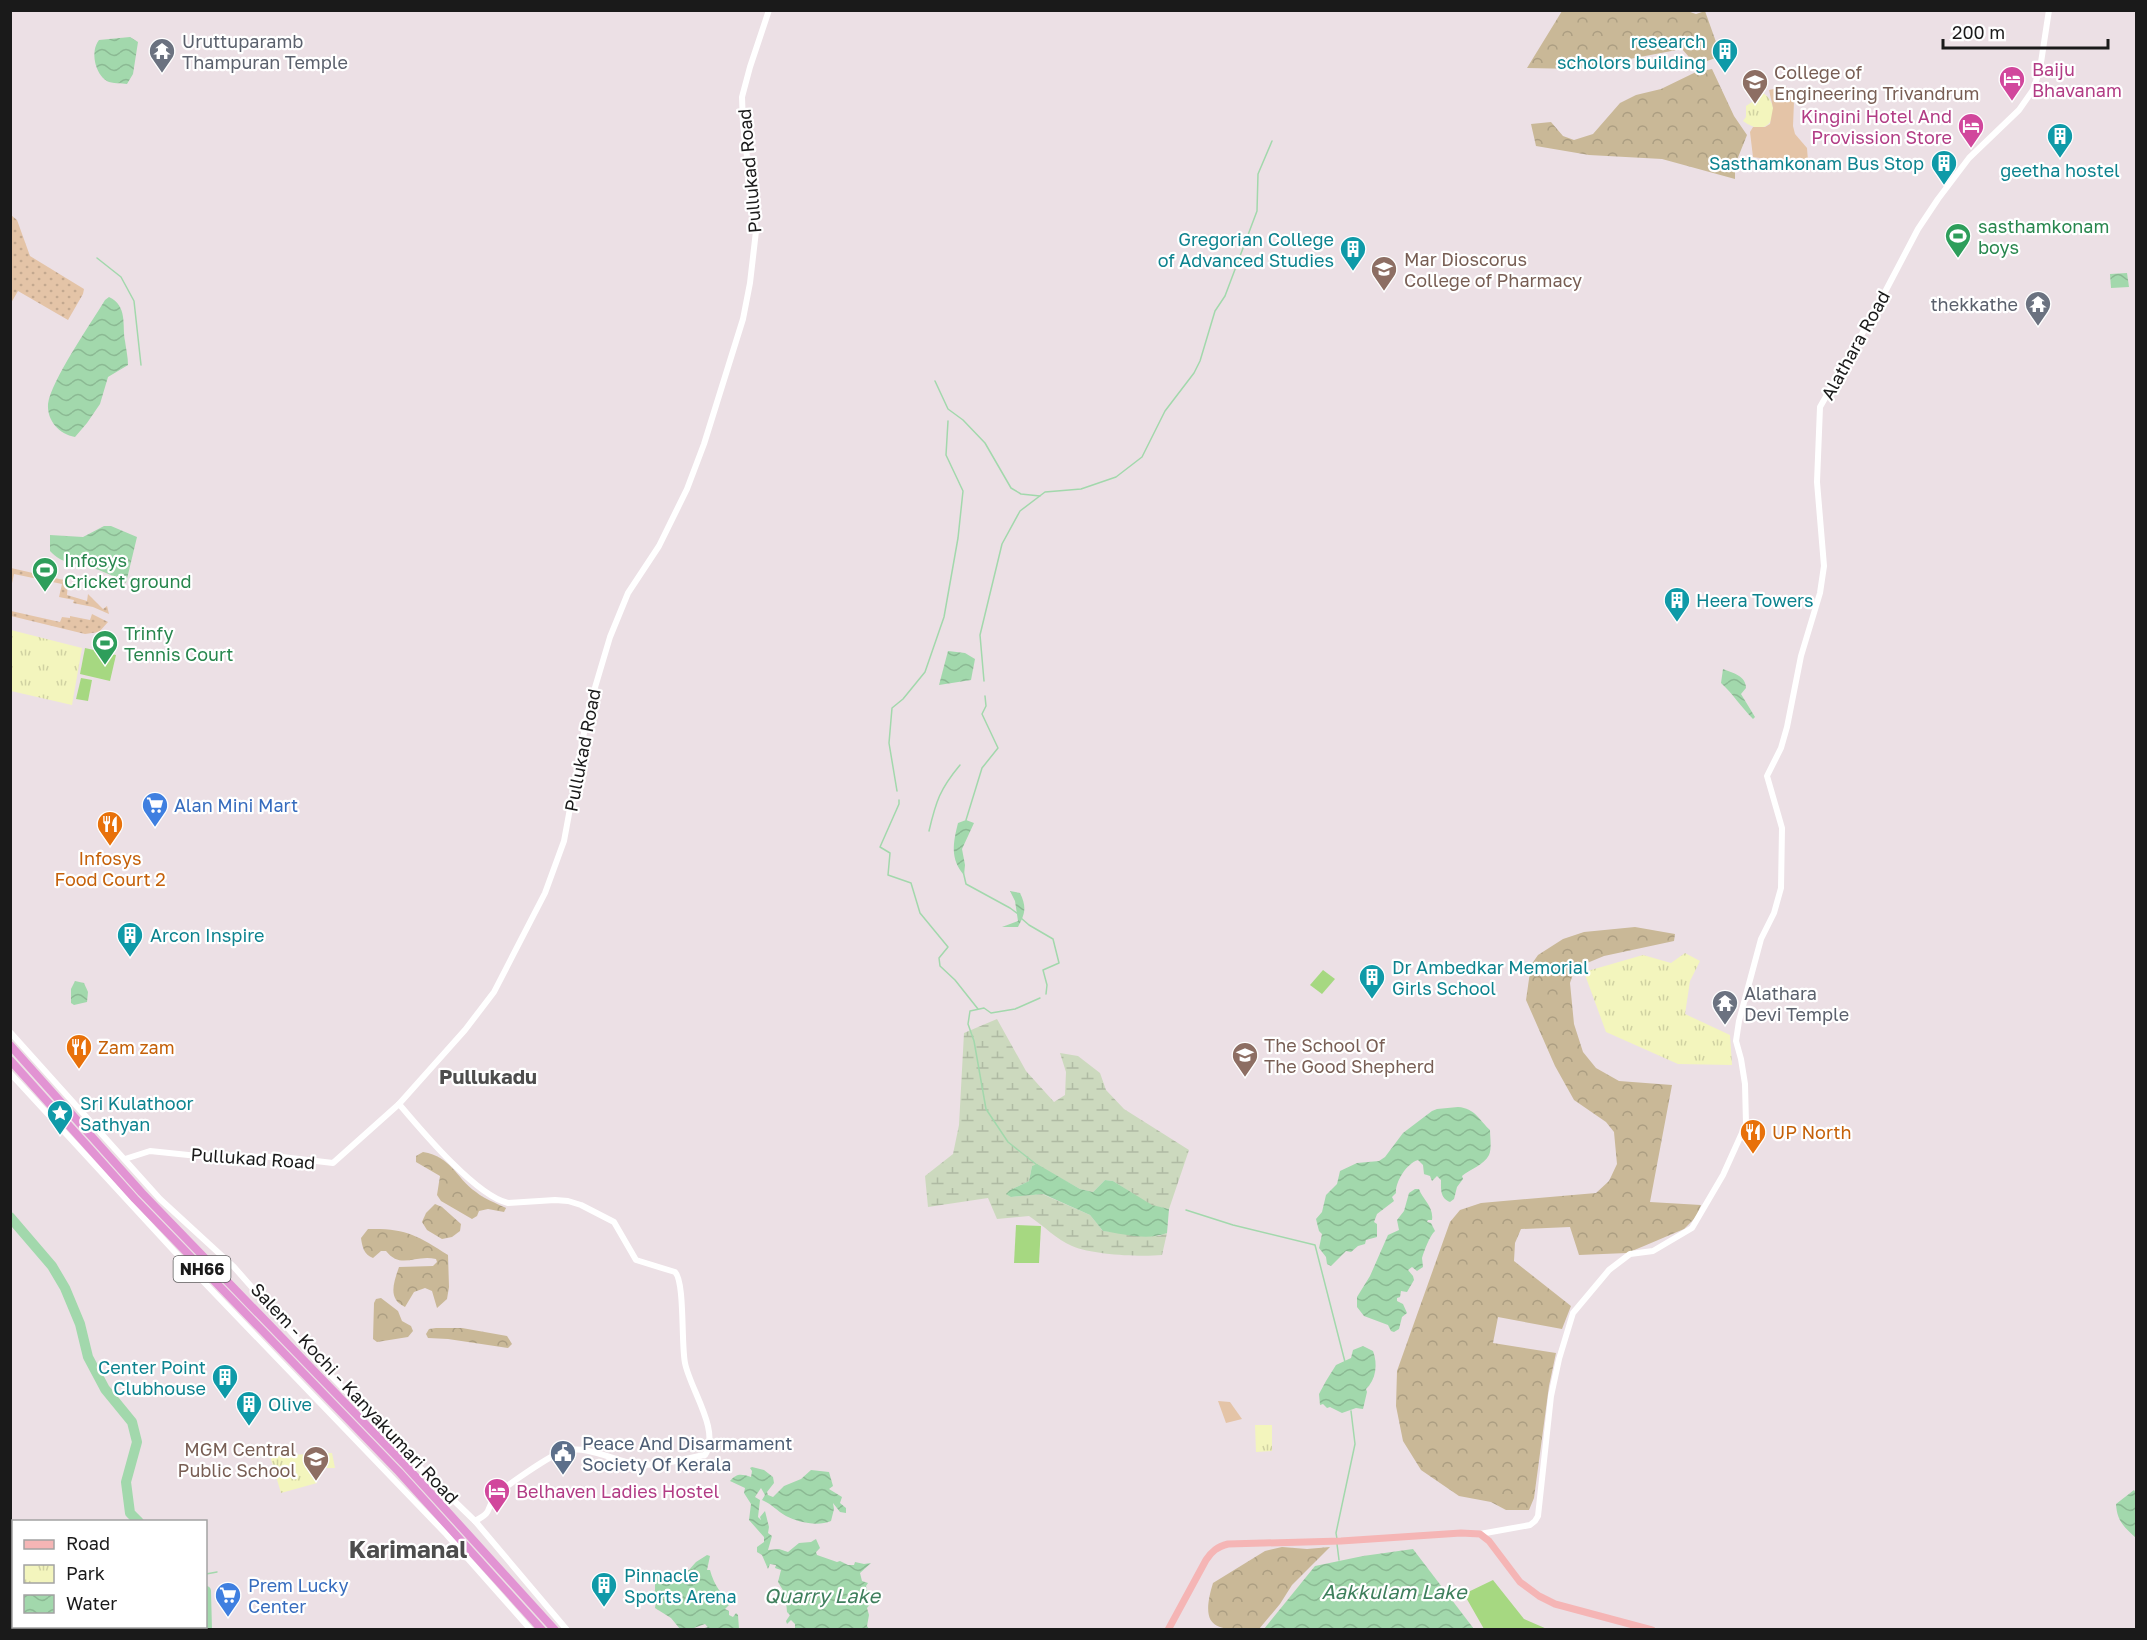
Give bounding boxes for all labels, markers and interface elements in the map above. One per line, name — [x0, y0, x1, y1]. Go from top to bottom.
scale bar — [1943, 12, 2108, 50]
text: 200 m — [1952, 21, 2005, 43]
place label: Uruttuparamb Thampuran Temple — [182, 30, 348, 73]
place label: research scholors building — [1557, 30, 1706, 73]
temple icon: Uruttuparamb Thampuran Temple — [147, 36, 177, 74]
building icon: research scholors building — [1710, 36, 1740, 74]
place label: Baiju Bhavanam — [2032, 58, 2122, 101]
place label: College of Engineering Trivandrum — [1774, 61, 1979, 104]
hotel icon: Baiju Bhavanam — [1997, 64, 2027, 102]
school or university icon: College of Engineering Trivandrum — [1740, 67, 1770, 105]
place label: Kingini Hotel And Provission Store — [1801, 105, 1952, 148]
street label: Pullukad Road — [733, 108, 765, 234]
hotel icon: Kingini Hotel And Provission Store — [1956, 111, 1986, 149]
building icon: geetha hostel — [2045, 121, 2075, 159]
building icon: Sasthamkonam Bus Stop — [1929, 148, 1959, 186]
place label: Sasthamkonam Bus Stop — [1709, 152, 1924, 174]
place label: geetha hostel — [2000, 159, 2120, 181]
place label: sasthamkonam boys — [1978, 215, 2109, 258]
sports icon: sasthamkonam boys — [1943, 221, 1973, 259]
place label: Gregorian College of Advanced Studies — [1158, 228, 1334, 271]
building icon: Gregorian College of Advanced Studies — [1338, 234, 1368, 272]
place label: Mar Dioscorus College of Pharmacy — [1404, 248, 1582, 291]
school or university icon: Mar Dioscorus College of Pharmacy — [1369, 254, 1399, 292]
street label: Alathara Road — [1816, 287, 1894, 403]
temple icon: thekkathe — [2023, 289, 2053, 327]
place label: thekkathe — [1930, 293, 2018, 315]
place label: Infosys Cricket ground — [64, 549, 192, 592]
sports icon: Infosys Cricket ground — [30, 555, 60, 593]
building icon: Heera Towers — [1662, 585, 1692, 623]
place label: Heera Towers — [1696, 589, 1814, 611]
place label: Trinfy Tennis Court — [124, 622, 234, 665]
sports icon: Trinfy Tennis Court — [90, 628, 120, 666]
street label: Pullukad Road — [559, 687, 605, 813]
supermarket icon: Alan Mini Mart — [140, 790, 170, 828]
place label: Alan Mini Mart — [174, 794, 298, 816]
restaurant icon: Infosys Food Court 2 — [95, 809, 125, 847]
place label: Infosys Food Court 2 — [54, 847, 166, 890]
building icon: Arcon Inspire — [115, 920, 145, 958]
place label: Arcon Inspire — [150, 924, 265, 946]
place label: Dr Ambedkar Memorial Girls School — [1392, 956, 1589, 999]
building icon: Dr Ambedkar Memorial Girls School — [1357, 962, 1387, 1000]
place label: Alathara Devi Temple — [1744, 982, 1849, 1025]
temple icon: Alathara Devi Temple — [1710, 988, 1740, 1026]
restaurant icon: Zam zam — [64, 1032, 94, 1070]
place label: The School Of The Good Shepherd — [1264, 1034, 1435, 1077]
place label: Zam zam — [98, 1036, 175, 1058]
school or university icon: The School Of The Good Shepherd — [1230, 1040, 1260, 1078]
district label: Pullukadu — [439, 1064, 537, 1088]
place label: Sri Kulathoor Sathyan — [80, 1092, 193, 1135]
place icon: Sri Kulathoor Sathyan — [45, 1098, 75, 1136]
restaurant icon: UP North — [1738, 1117, 1768, 1155]
place label: UP North — [1772, 1121, 1852, 1143]
street label: Pullukad Road — [190, 1143, 316, 1173]
road number: NH66 — [174, 1256, 230, 1282]
street label: Salem - Kochi - Kanyakumari Road — [247, 1278, 463, 1508]
place label: Center Point Clubhouse — [98, 1356, 206, 1399]
building icon: Center Point Clubhouse — [210, 1362, 240, 1400]
building icon: Olive — [234, 1389, 264, 1427]
place label: Olive — [268, 1393, 312, 1415]
place label: Peace And Disarmament Society Of Kerala — [582, 1432, 792, 1475]
place label: MGM Central Public School — [178, 1438, 296, 1481]
public building icon: Peace And Disarmament Society Of Kerala — [548, 1438, 578, 1476]
school or university icon: MGM Central Public School — [301, 1444, 331, 1482]
hotel icon: Belhaven Ladies Hostel — [482, 1476, 512, 1514]
place label: Belhaven Ladies Hostel — [516, 1480, 720, 1502]
legend — [12, 1520, 207, 1628]
text: Road — [66, 1532, 110, 1554]
district label: Karimanal — [349, 1534, 467, 1563]
text: Park — [66, 1562, 105, 1584]
place label: Pinnacle Sports Arena — [624, 1564, 737, 1607]
building icon: Pinnacle Sports Arena — [589, 1570, 619, 1608]
place label: Prem Lucky Center — [248, 1574, 349, 1617]
water label: Aakkulam Lake — [1321, 1579, 1468, 1603]
supermarket icon: Prem Lucky Center — [213, 1580, 243, 1618]
water label: Quarry Lake — [764, 1583, 881, 1608]
text: Water — [66, 1592, 117, 1614]

